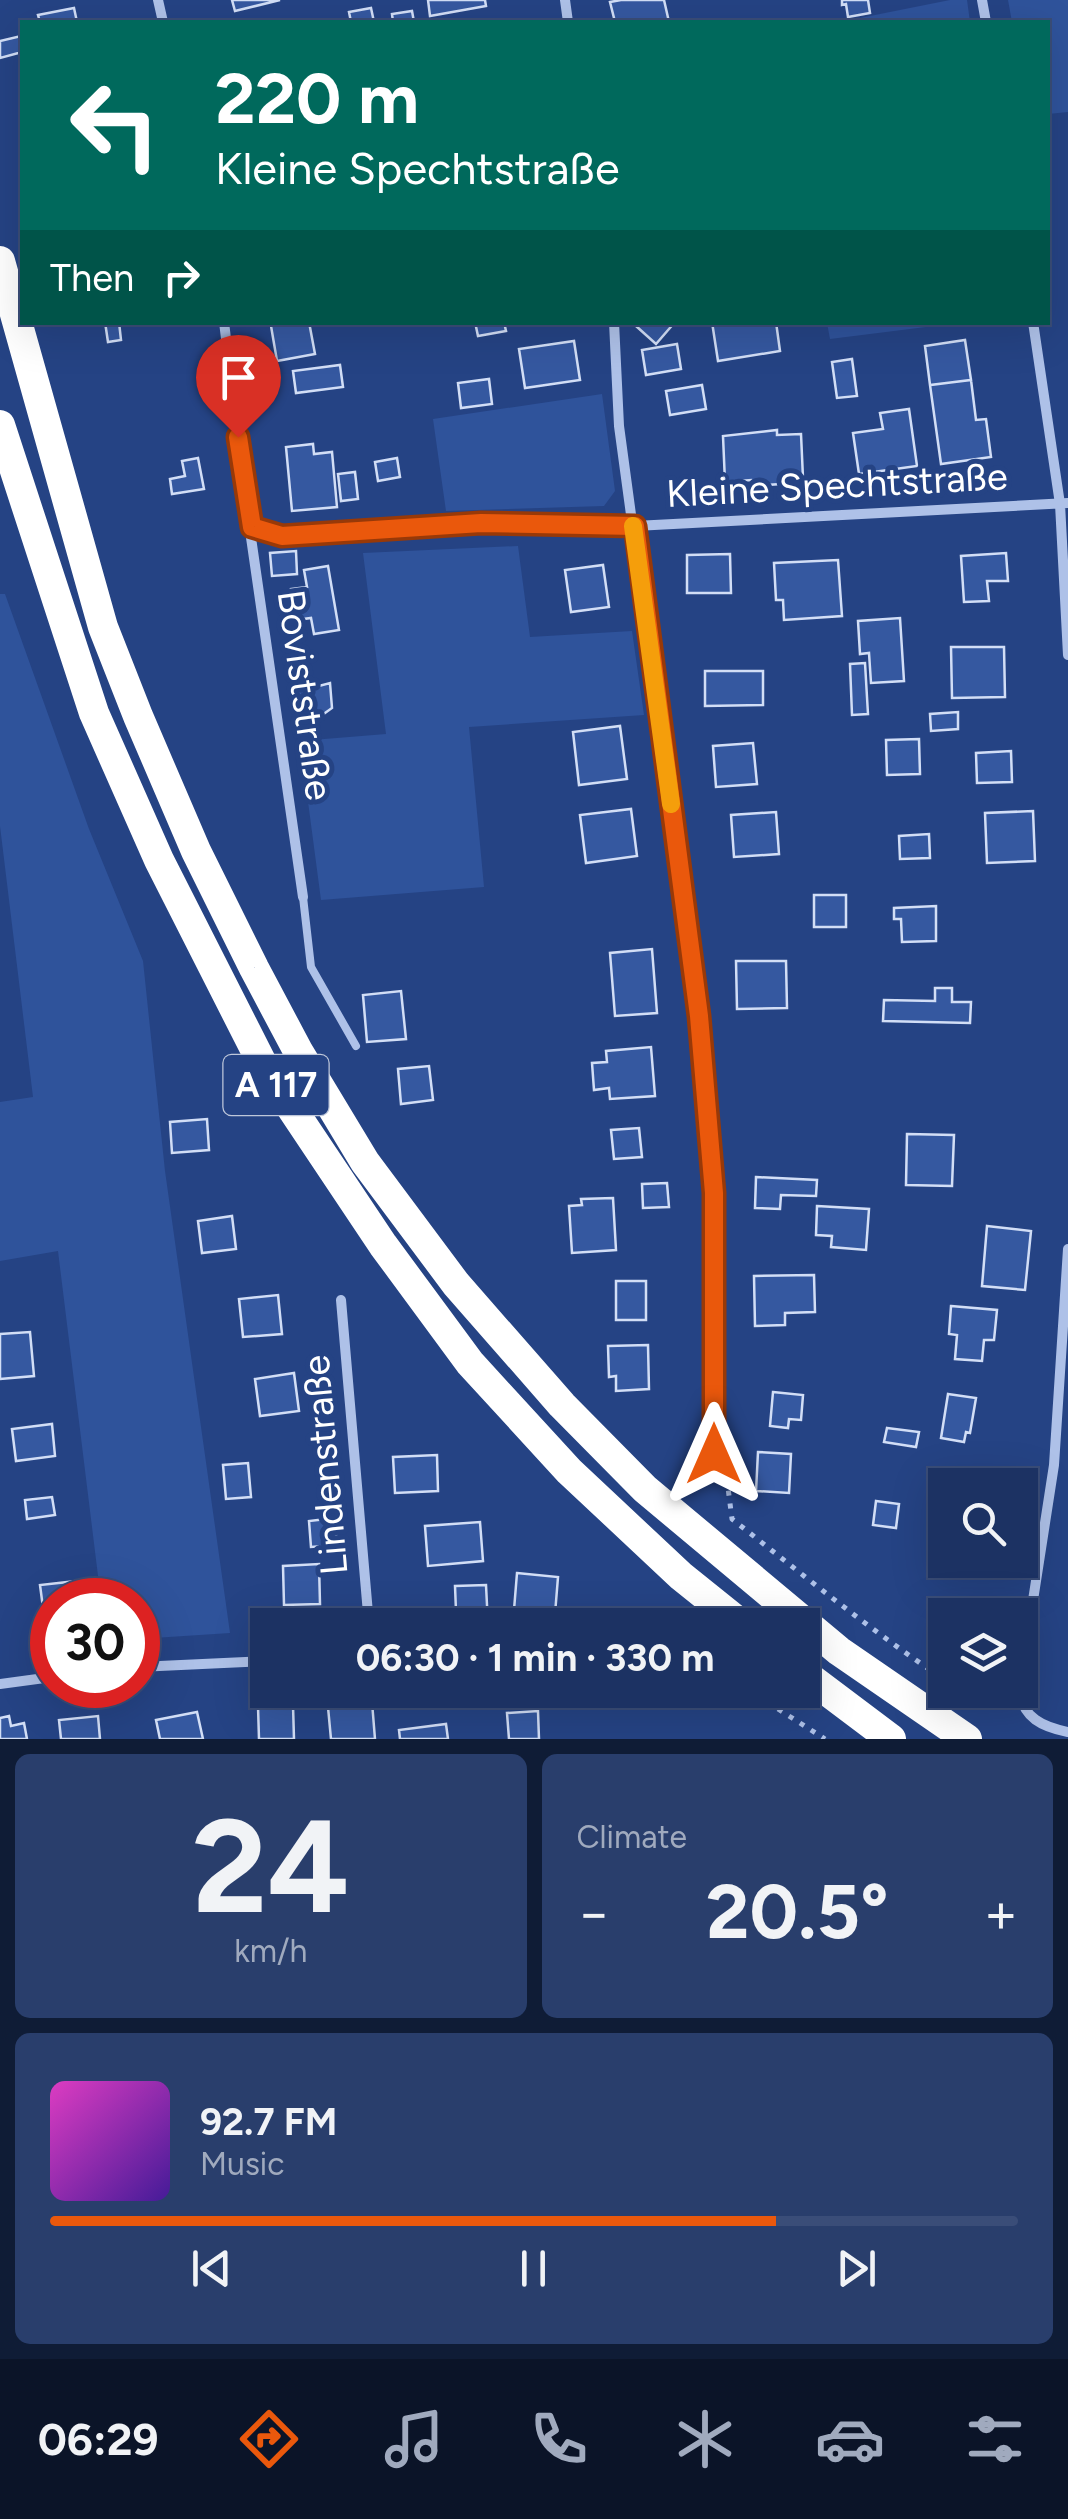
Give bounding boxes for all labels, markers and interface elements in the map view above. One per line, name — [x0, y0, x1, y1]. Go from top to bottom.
text: 220 m — [215, 56, 419, 141]
icon: left — [50, 60, 180, 190]
text: Kleine Spechtstraße — [215, 141, 620, 195]
icon: right — [154, 250, 209, 305]
text: Then — [50, 255, 134, 301]
pin — [196, 335, 281, 438]
icon: arrive — [211, 350, 266, 405]
street label: Kleine Spechtstraße — [665, 453, 1009, 517]
street label: Boviststraße — [267, 587, 343, 803]
road number: A 117 — [224, 1055, 328, 1115]
street label: Lindenstraße — [292, 1353, 358, 1577]
position arrow — [662, 1402, 766, 1506]
map controls — [928, 1468, 1038, 1708]
button: search — [928, 1468, 1038, 1578]
speed limit sign: 30 — [30, 1578, 160, 1708]
button: layers — [928, 1598, 1038, 1708]
text: 06:30 · 1 min · 330 m — [356, 1635, 714, 1681]
text: 24 — [192, 1789, 350, 1945]
text: Climate — [577, 1818, 687, 1856]
text: 20.5° — [706, 1867, 889, 1957]
text: − — [577, 1880, 611, 1946]
text: + — [984, 1880, 1018, 1946]
text: km/h — [234, 1932, 307, 1970]
text: 92.7 FM — [200, 2099, 337, 2145]
text: Music — [200, 2145, 285, 2183]
icon: previous — [184, 2241, 239, 2296]
icon: pause — [506, 2241, 561, 2296]
icon: next — [829, 2241, 884, 2296]
icon: directions — [234, 2404, 304, 2474]
icon: music — [379, 2404, 449, 2474]
icon: phone — [524, 2404, 594, 2474]
icon: climate — [670, 2404, 740, 2474]
icon: car — [815, 2404, 885, 2474]
icon: filters — [960, 2404, 1030, 2474]
text: 06:29 — [38, 2412, 159, 2466]

